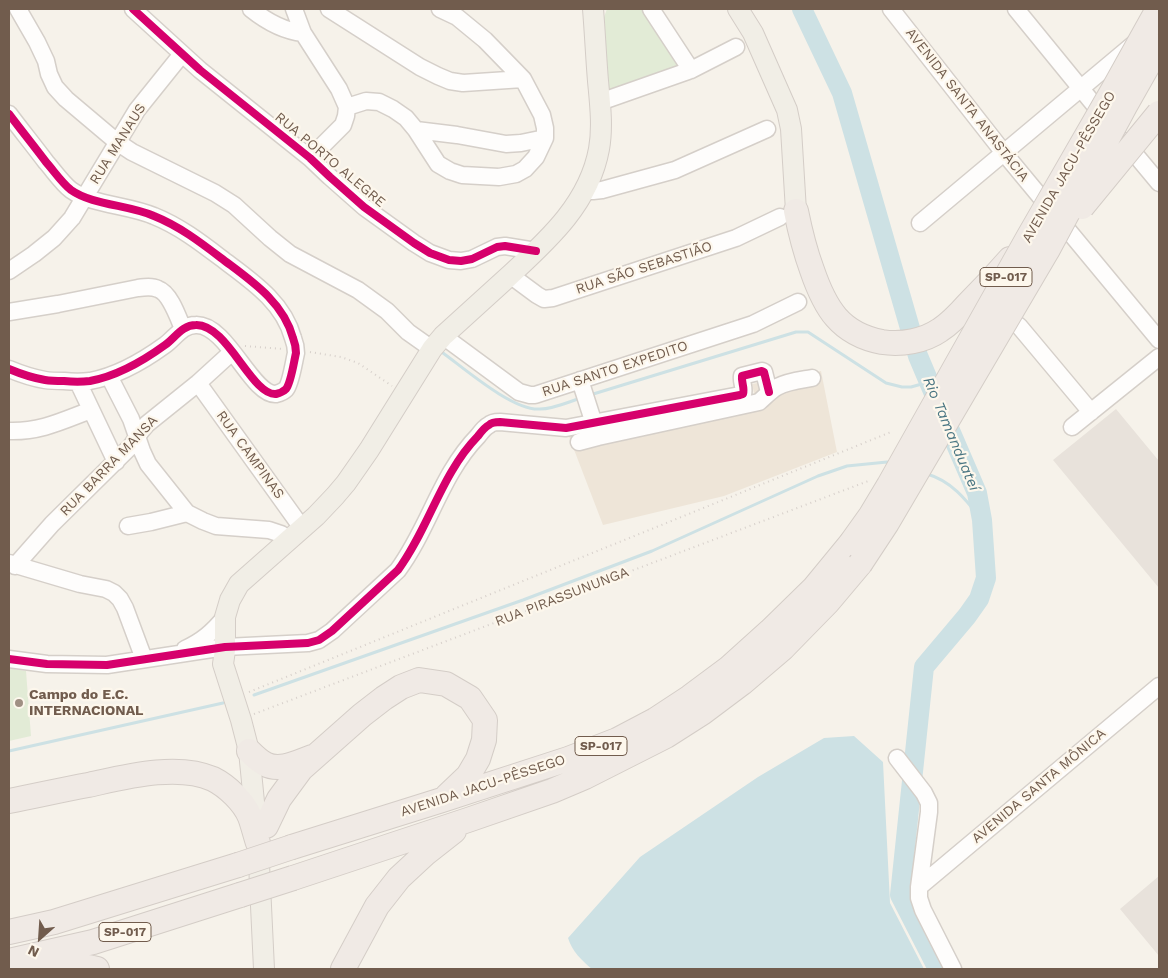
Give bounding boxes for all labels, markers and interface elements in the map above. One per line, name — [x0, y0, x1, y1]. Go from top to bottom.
street label: AVENIDA SANTA ANASTÁCIA — [902, 25, 1032, 185]
street label: AVENIDA JACU-PÊSSEGO — [1019, 88, 1119, 246]
street label: RUA MANAUS — [86, 100, 150, 188]
street label: RUA PORTO ALEGRE — [271, 109, 389, 211]
street label: RUA SÃO SEBASTIÃO — [574, 238, 714, 298]
road number: SP-017 — [980, 268, 1032, 286]
street label: RUA SANTO EXPEDITO — [540, 337, 690, 401]
water label: Rio Tamanduateí — [919, 374, 983, 494]
street label: RUA CAMPINAS — [212, 408, 288, 502]
street label: RUA BARRA MANSA — [57, 412, 161, 520]
street label: RUA PIRASSUNUNGA — [493, 564, 631, 630]
place label: Campo do E.C. INTERNACIONAL — [29, 687, 144, 720]
marker: Campo do E.C. INTERNACIONAL — [13, 697, 25, 709]
street label: AVENIDA SANTA MÔNICA — [969, 725, 1109, 847]
road number: SP-017 — [575, 736, 627, 756]
street label: AVENIDA JACU-PÊSSEGO — [398, 751, 568, 821]
north arrow — [15, 913, 65, 963]
road number: SP-017 — [99, 922, 151, 942]
text: N — [25, 942, 42, 961]

